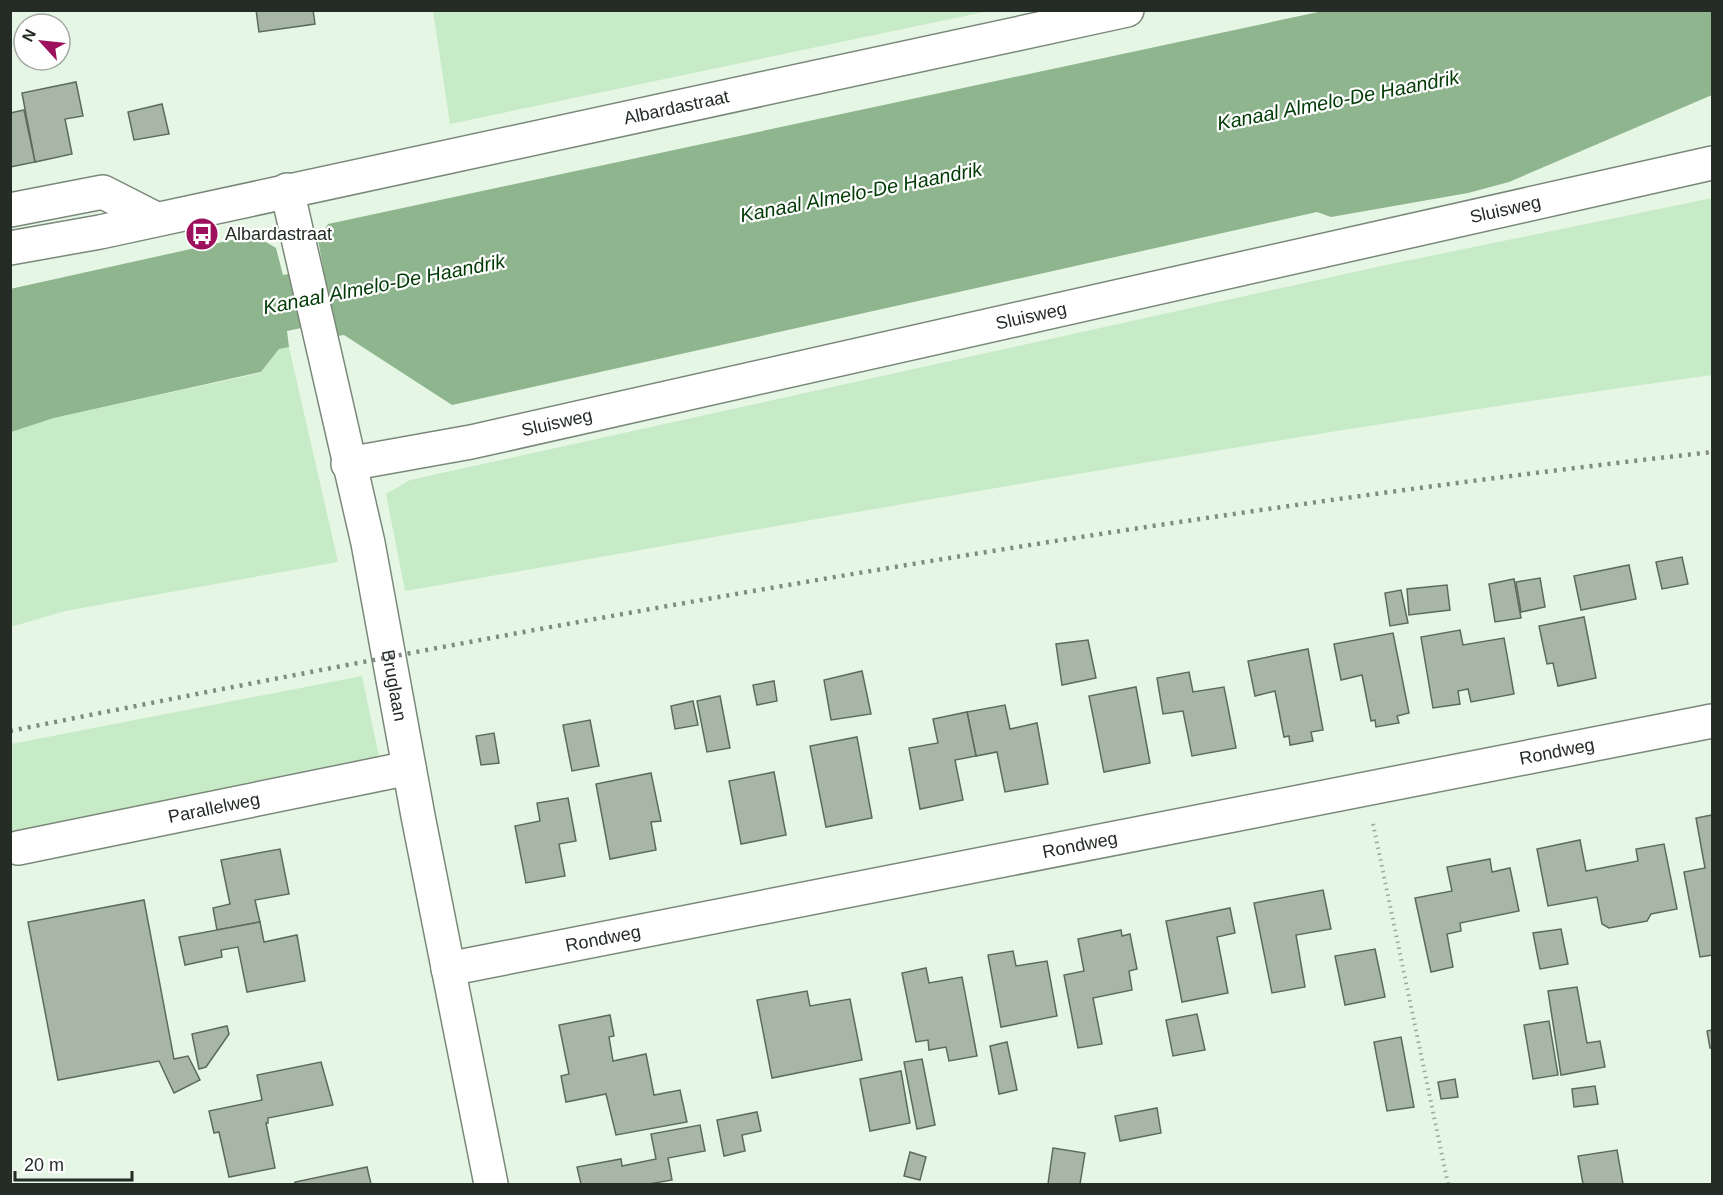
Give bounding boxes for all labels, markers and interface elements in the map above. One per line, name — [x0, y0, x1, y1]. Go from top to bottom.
north arrow — [12, 12, 72, 72]
text: N — [19, 26, 39, 44]
water label: Kanaal Almelo-De Haandrik — [1215, 66, 1462, 134]
street label: Albardastraat — [622, 86, 731, 129]
water label: Kanaal Almelo-De Haandrik — [738, 158, 985, 226]
street label: Sluisweg — [1468, 192, 1543, 227]
bus stop icon: Albardastraat — [184, 216, 220, 252]
place label: Albardastraat — [225, 224, 332, 244]
water label: Kanaal Almelo-De Haandrik — [261, 250, 508, 318]
street label: Sluisweg — [994, 298, 1068, 334]
street label: Sluisweg — [520, 405, 594, 440]
street label: Bruglaan — [378, 648, 410, 723]
street label: Rondweg — [1518, 734, 1596, 769]
street label: Parallelweg — [166, 789, 262, 827]
street label: Rondweg — [1041, 828, 1119, 862]
street label: Rondweg — [564, 921, 642, 956]
scale bar — [15, 1144, 132, 1182]
text: 20 m — [24, 1155, 64, 1175]

